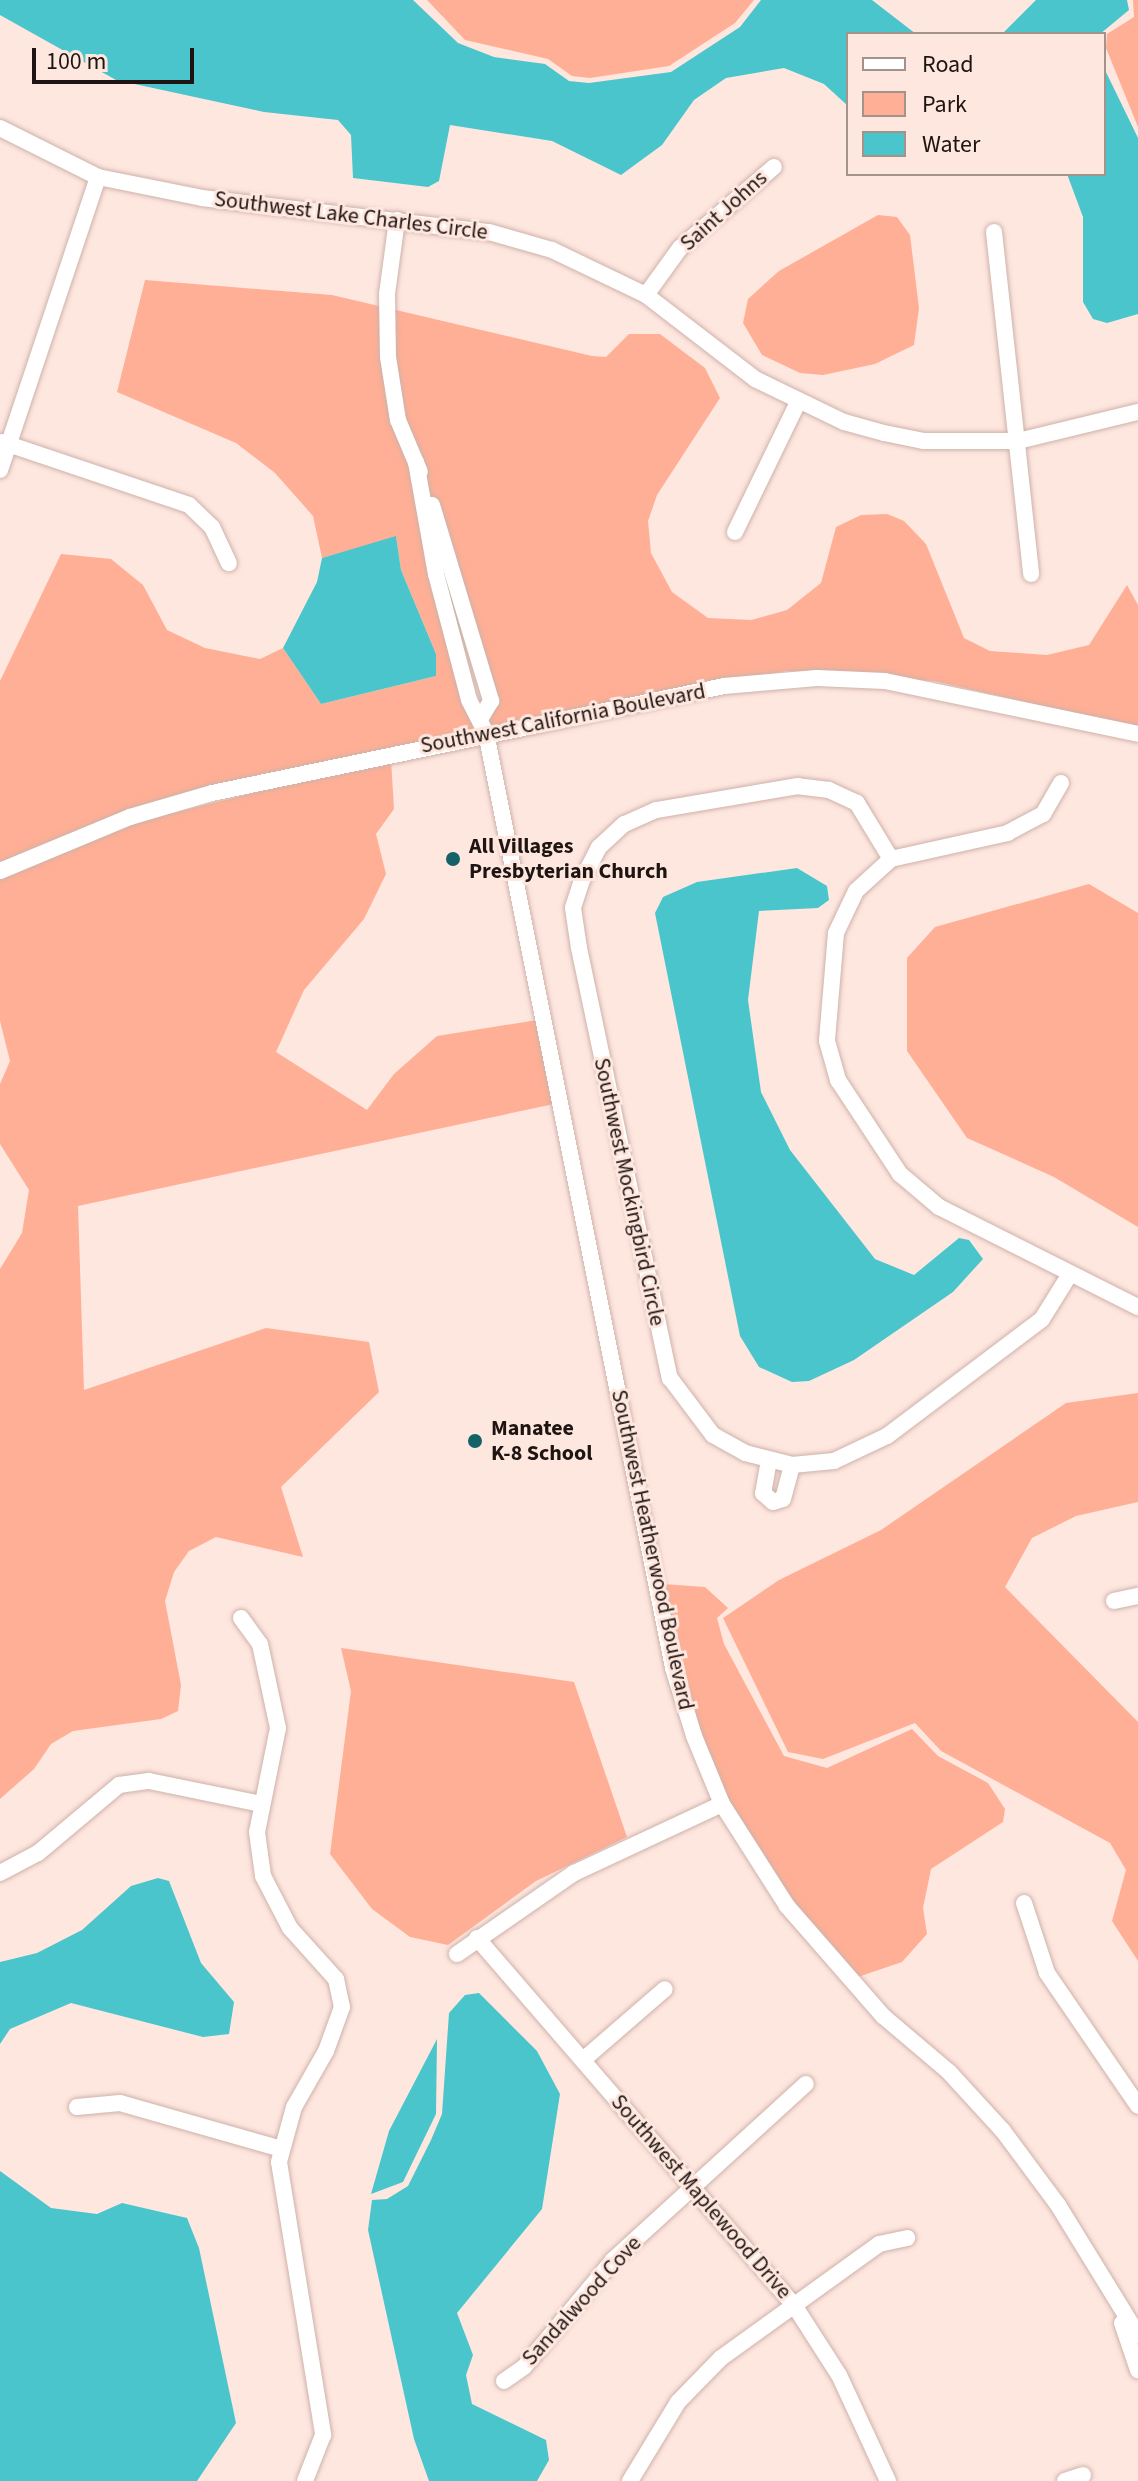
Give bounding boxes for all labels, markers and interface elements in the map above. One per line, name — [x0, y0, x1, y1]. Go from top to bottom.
scale bar — [36, 32, 198, 82]
legend — [846, 32, 1106, 176]
text: 100 m — [46, 44, 106, 79]
text: Road — [922, 47, 974, 82]
text: Park — [922, 87, 967, 122]
text: Water — [922, 127, 980, 162]
street label: Saint Johns — [675, 165, 773, 257]
street label: Southwest Lake Charles Circle — [213, 186, 489, 246]
street label: Southwest California Boulevard — [418, 678, 708, 760]
place label: All Villages Presbyterian Church — [469, 833, 668, 884]
marker: All Villages Presbyterian Church — [444, 850, 462, 868]
street label: Southwest Mockingbird Circle — [588, 1056, 670, 1328]
street label: Southwest Heatherwood Boulevard — [605, 1388, 699, 1712]
place label: Manatee K-8 School — [491, 1415, 592, 1466]
marker: Manatee K-8 School — [466, 1432, 484, 1450]
street label: Southwest Maplewood Drive — [605, 2089, 797, 2305]
street label: Sandalwood Cove — [517, 2231, 647, 2371]

